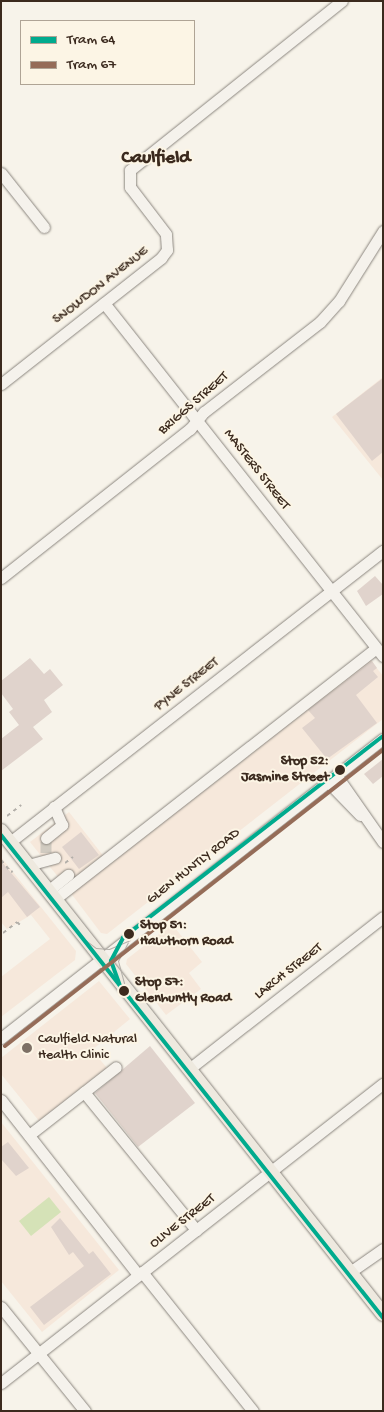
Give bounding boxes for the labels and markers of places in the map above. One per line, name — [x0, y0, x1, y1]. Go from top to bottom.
place label: Stop 52: Jasmine Street — [241, 754, 329, 786]
marker: Stop 52: Jasmine Street — [333, 763, 347, 777]
place label: Stop 51: Hawthorn Road — [140, 918, 233, 950]
marker: Stop 51: Hawthorn Road — [122, 927, 136, 941]
place label: Stop 57: Glenhuntly Road — [135, 975, 231, 1008]
marker: Stop 57: Glenhuntly Road — [117, 984, 131, 998]
place label: Caulfield Natural Health Clinic — [38, 1032, 137, 1064]
marker: Caulfield Natural Health Clinic — [20, 1041, 34, 1055]

